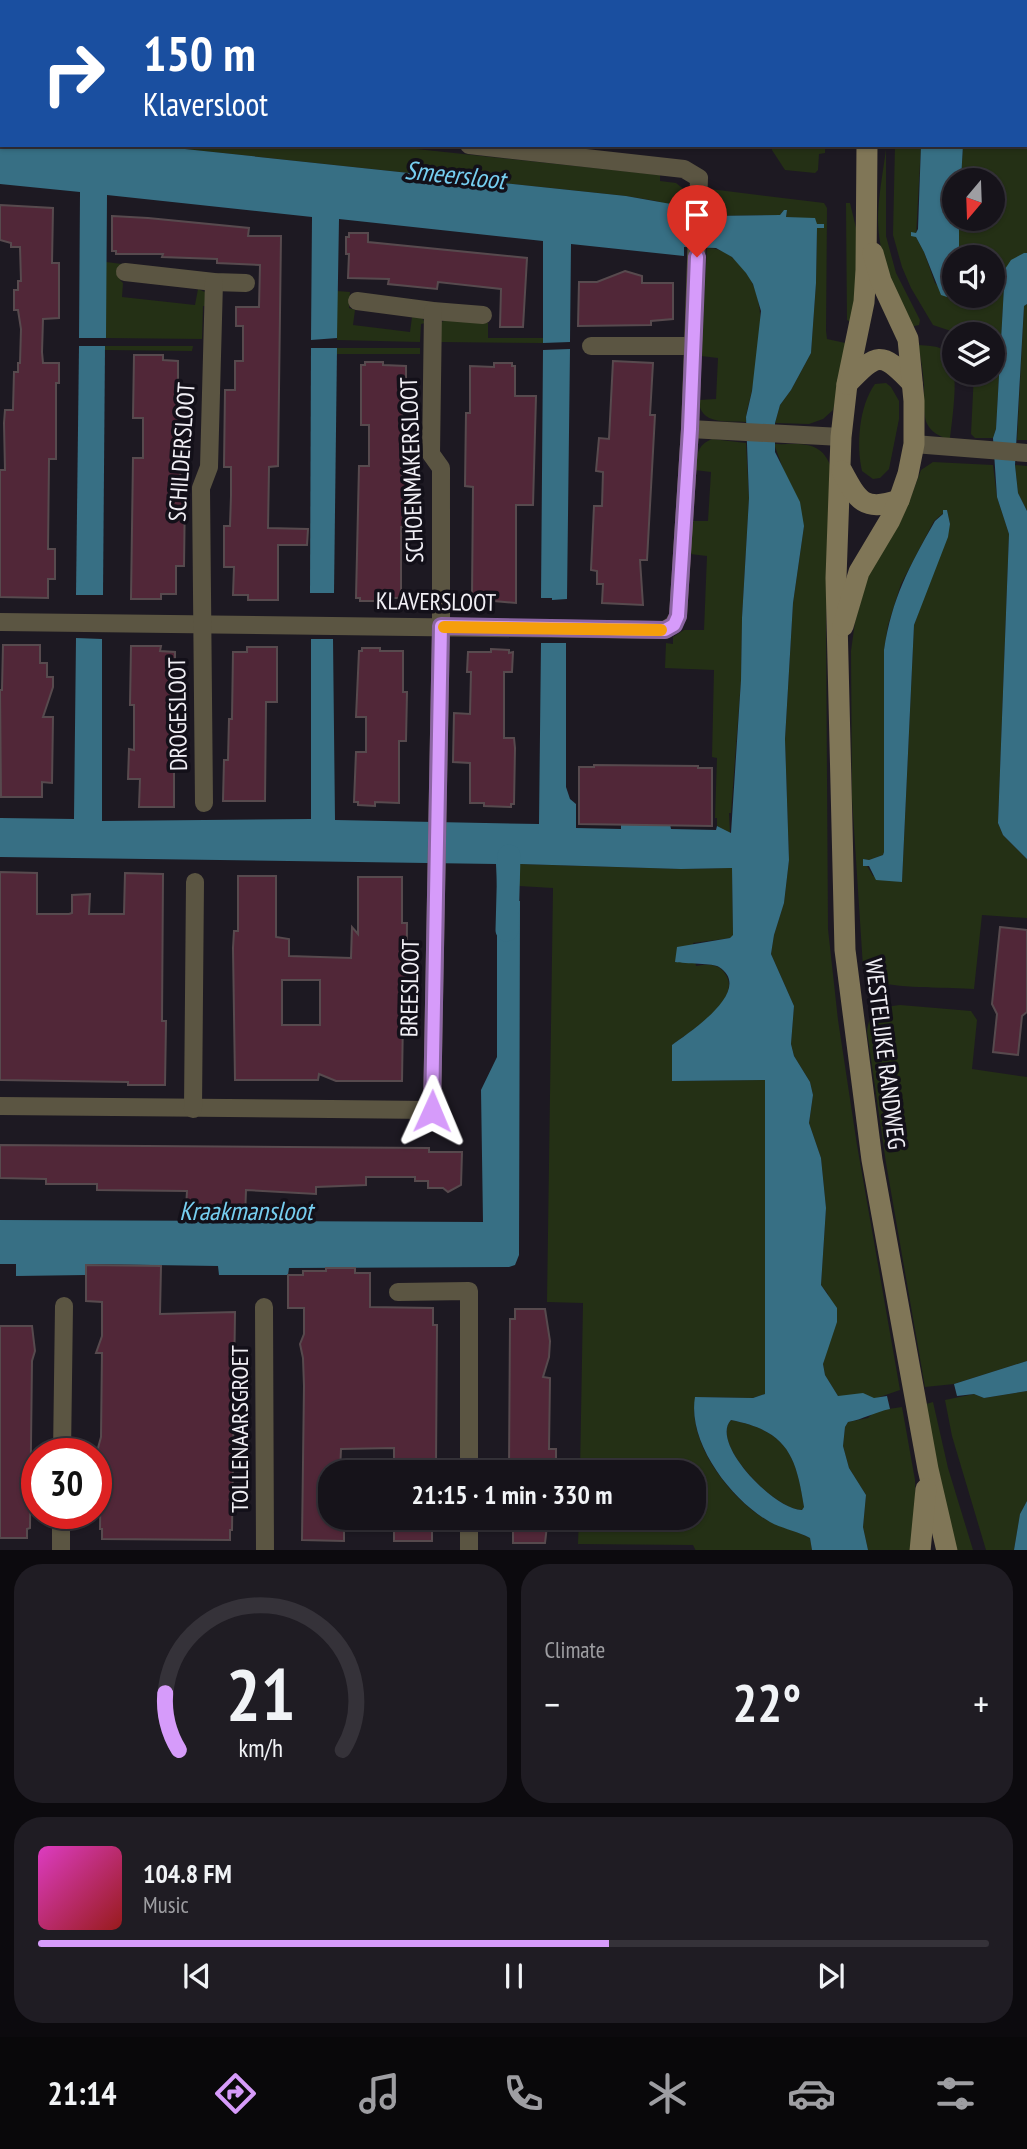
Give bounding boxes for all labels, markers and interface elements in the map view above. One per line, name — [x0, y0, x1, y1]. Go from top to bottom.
text: 150 m — [143, 21, 256, 85]
icon: right — [28, 28, 119, 119]
text: Klaversloot — [143, 83, 268, 125]
water label: Smeersloot — [403, 153, 510, 196]
north arrow — [942, 168, 1004, 231]
map controls — [942, 168, 1005, 385]
pin — [667, 185, 727, 257]
icon: arrive — [678, 196, 716, 234]
button: sound — [942, 245, 1005, 308]
button: layers — [942, 322, 1005, 385]
street label: SCHOENMAKERSLOOT — [393, 376, 430, 563]
street label: SCHILDERSLOOT — [161, 381, 202, 522]
street label: KLAVERSLOOT — [376, 585, 497, 618]
street label: DROGESLOOT — [161, 657, 194, 771]
street label: BREESLOOT — [393, 938, 426, 1037]
street label: WESTELIJKE RANDWEG — [858, 957, 913, 1151]
position arrow — [395, 1074, 469, 1148]
water label: Kraakmansloot — [179, 1194, 316, 1227]
street label: TOLLENAARSGROET — [224, 1345, 255, 1513]
speed limit sign: 30 — [21, 1438, 112, 1529]
text: 21:15 · 1 min · 330 m — [412, 1478, 612, 1511]
text: Climate — [545, 1635, 605, 1664]
text: 21 — [225, 1646, 295, 1740]
text: 22° — [732, 1669, 801, 1736]
text: − — [545, 1679, 560, 1728]
text: + — [973, 1679, 989, 1728]
text: km/h — [238, 1731, 282, 1763]
text: 104.8 FM — [143, 1857, 232, 1890]
text: Music — [143, 1890, 189, 1919]
icon: previous — [178, 1957, 216, 1995]
icon: pause — [495, 1957, 533, 1995]
icon: next — [812, 1957, 850, 1995]
icon: directions — [211, 2069, 260, 2118]
icon: music — [355, 2069, 404, 2118]
icon: phone — [499, 2069, 548, 2118]
icon: climate — [643, 2069, 692, 2118]
icon: car — [787, 2069, 836, 2118]
icon: filters — [931, 2069, 980, 2118]
text: 21:14 — [47, 2072, 117, 2114]

